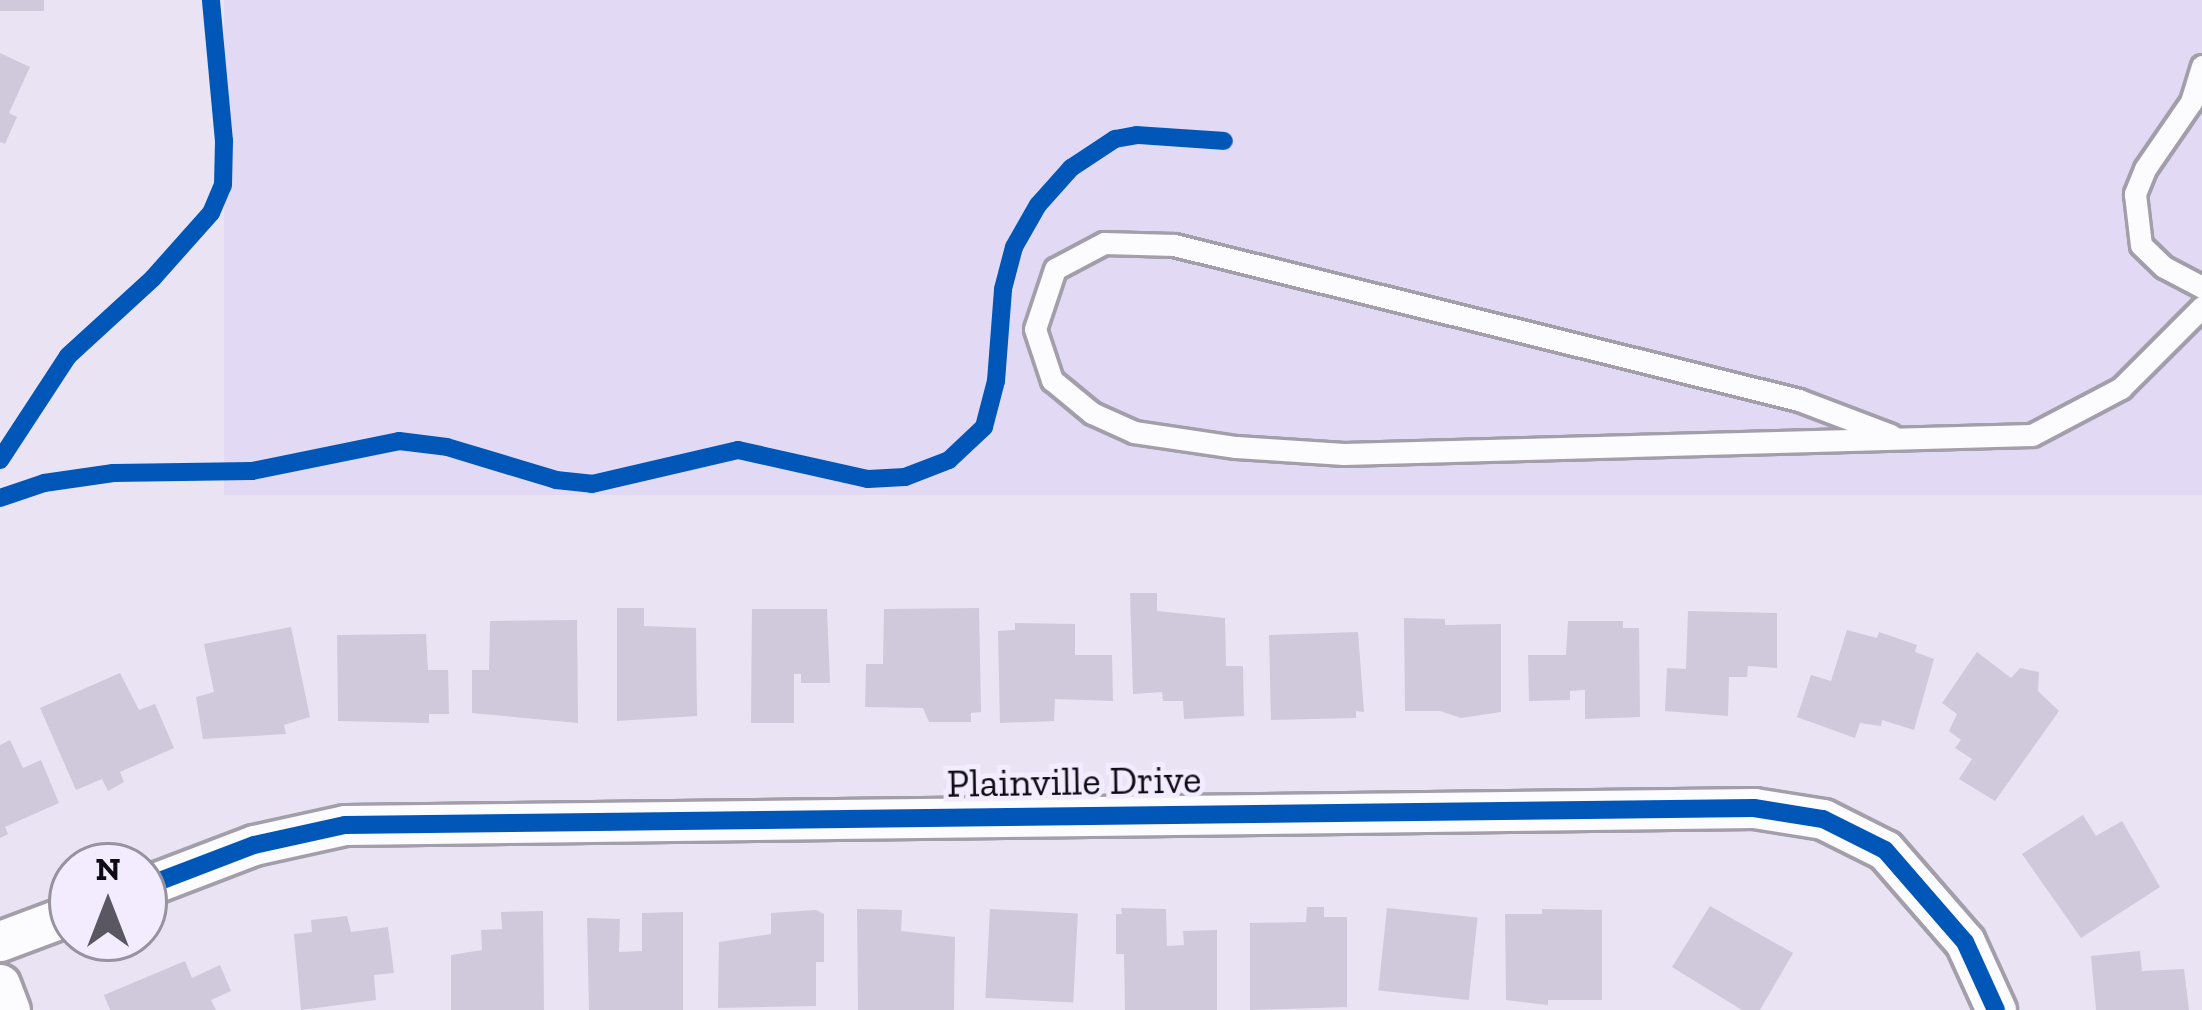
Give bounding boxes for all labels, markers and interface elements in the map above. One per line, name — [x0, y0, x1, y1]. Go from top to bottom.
street label: Plainville Drive — [946, 756, 1202, 808]
north arrow — [48, 842, 168, 962]
text: N — [95, 849, 121, 888]

